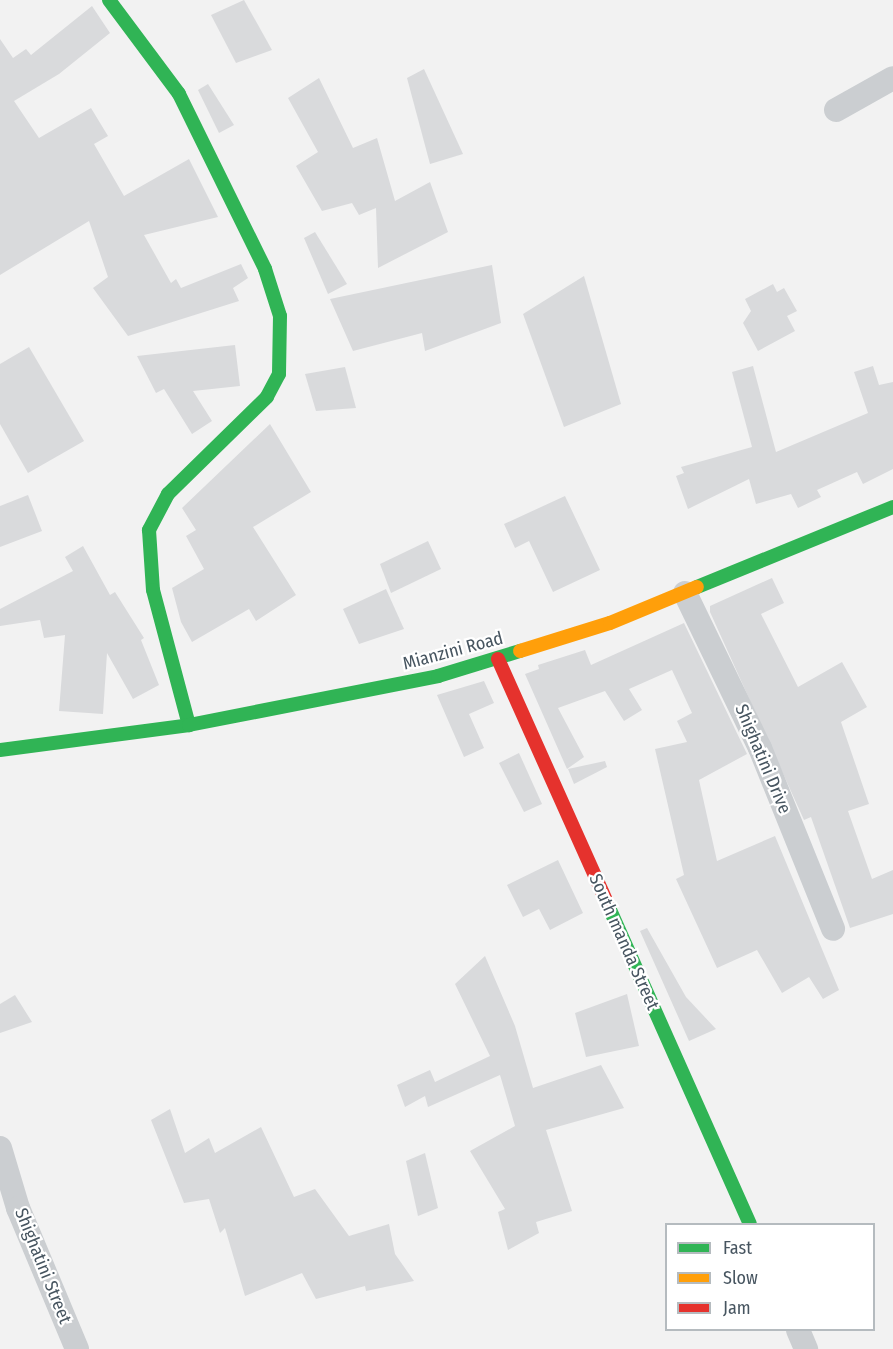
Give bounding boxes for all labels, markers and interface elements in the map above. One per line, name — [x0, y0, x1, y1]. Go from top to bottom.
street label: Mianzini Road — [401, 627, 505, 675]
street label: Shighatini Drive — [730, 701, 796, 817]
street label: South manda Street — [584, 871, 664, 1013]
street label: Shighatini Street — [10, 1205, 76, 1327]
legend — [665, 1223, 875, 1331]
text: Fast — [723, 1237, 752, 1259]
text: Slow — [723, 1267, 758, 1289]
text: Jam — [723, 1297, 751, 1319]

